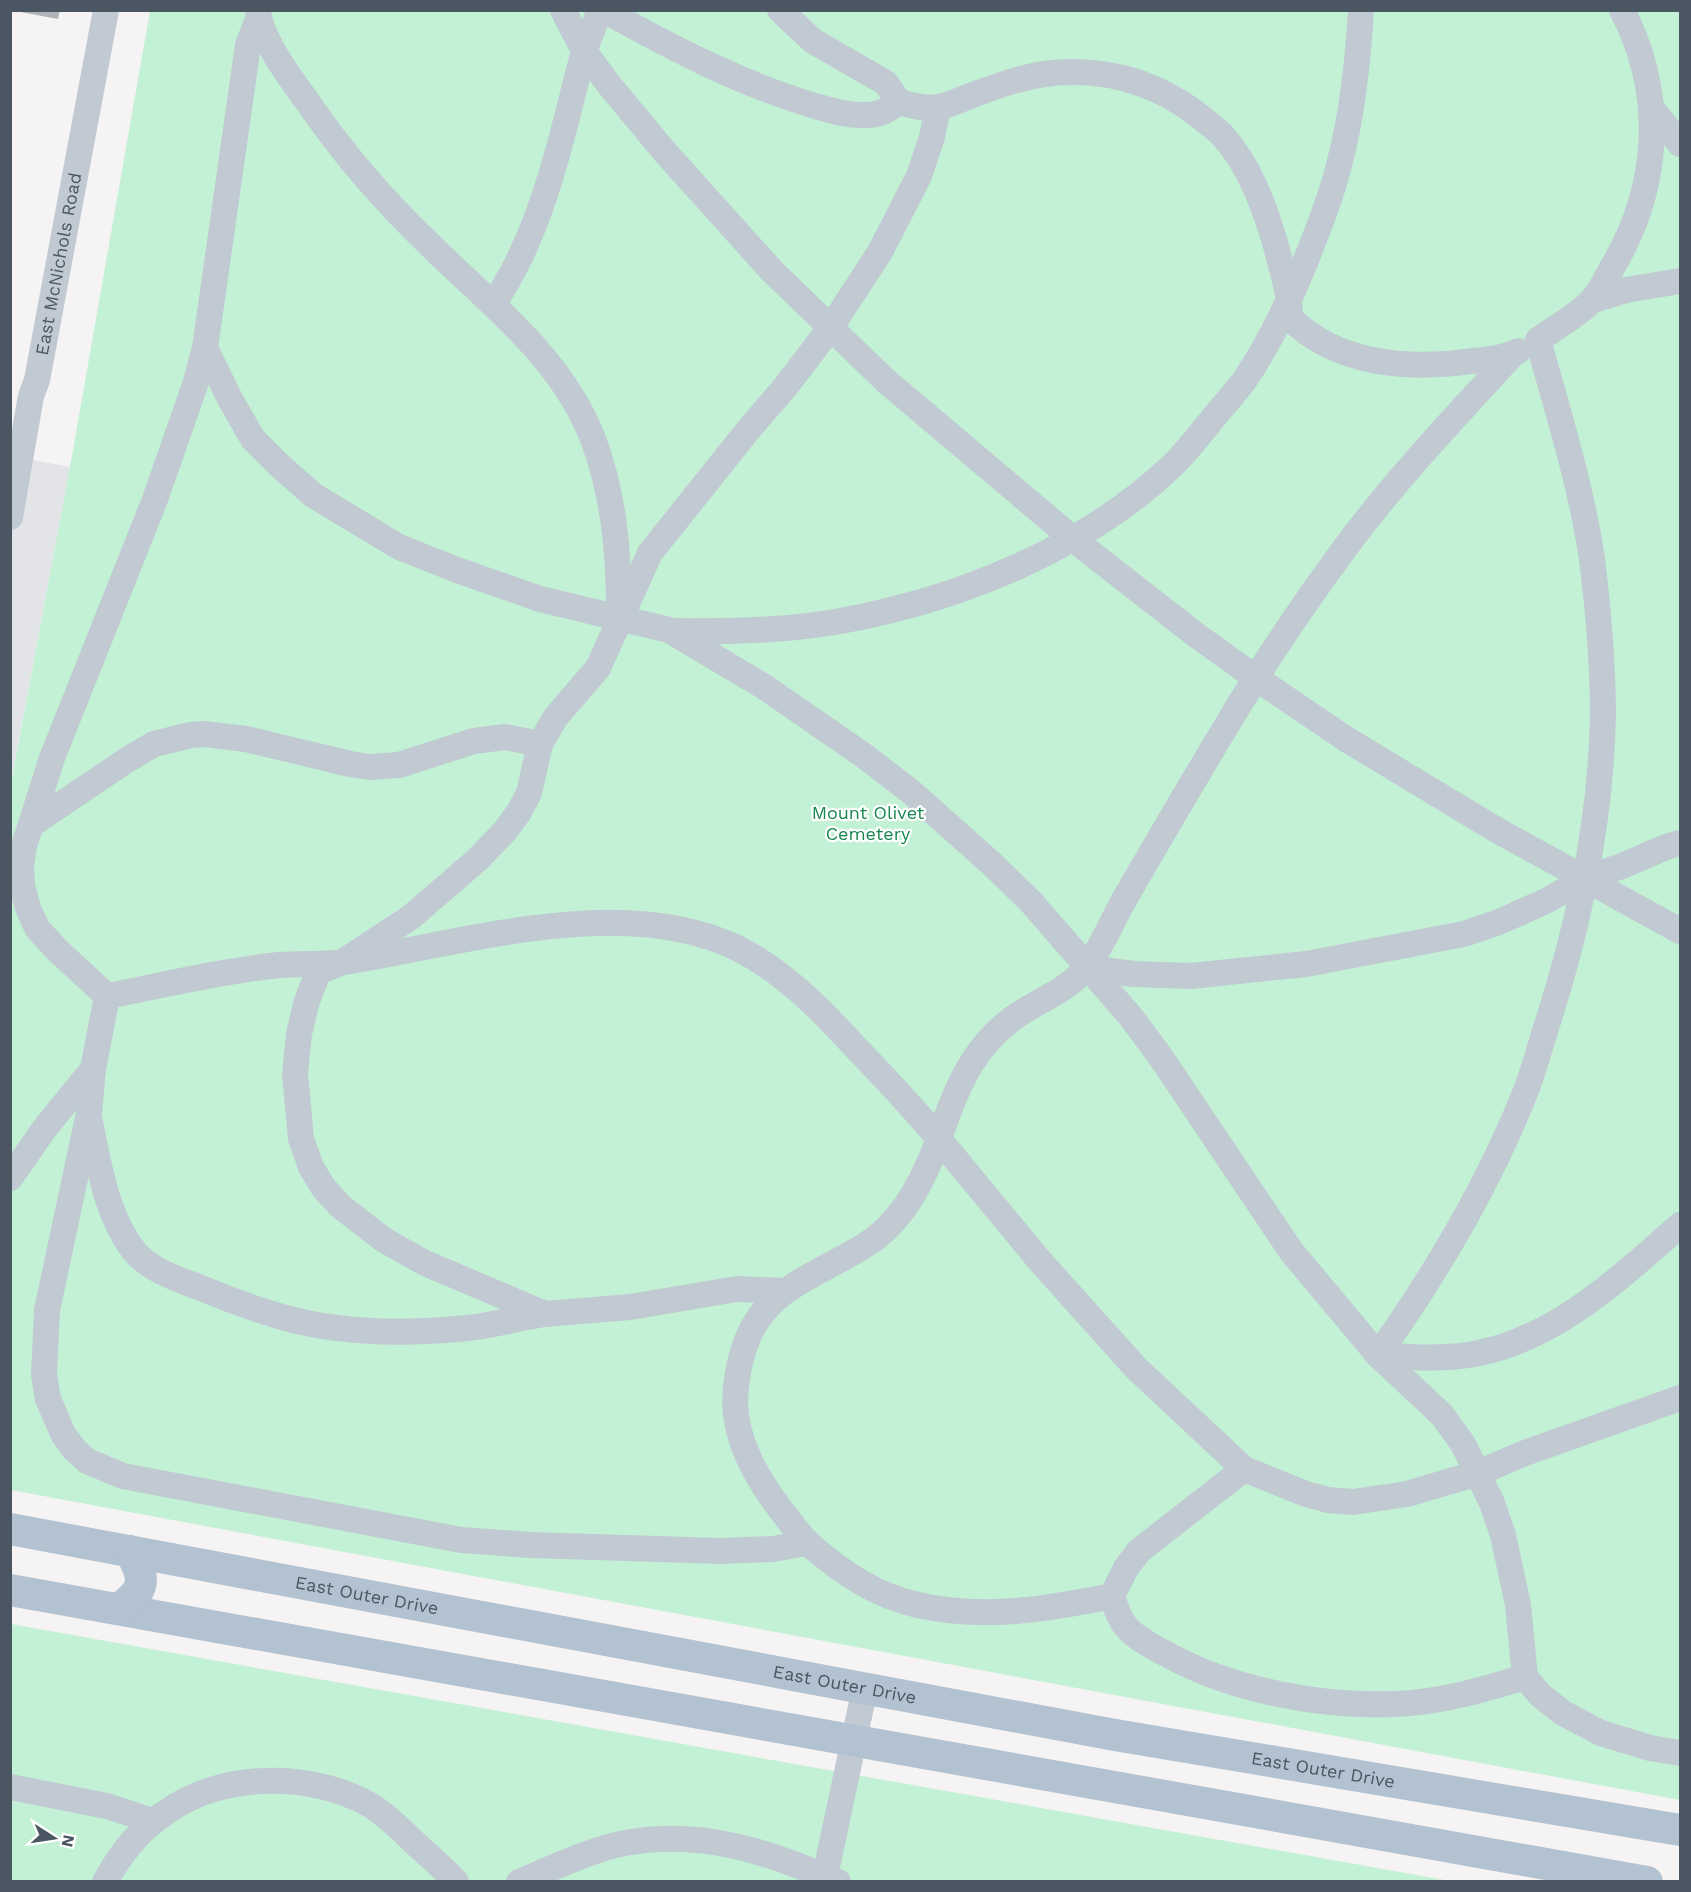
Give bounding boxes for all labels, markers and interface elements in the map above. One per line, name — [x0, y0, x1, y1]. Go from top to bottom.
street label: East McNichols Road — [31, 171, 85, 357]
park label: Mount Olivet Cemetery — [812, 802, 925, 844]
street label: East Outer Drive — [294, 1571, 440, 1619]
street label: East Outer Drive — [771, 1660, 918, 1708]
street label: East Outer Drive — [1250, 1747, 1397, 1792]
north arrow — [24, 1808, 84, 1868]
text: N — [58, 1833, 79, 1849]

